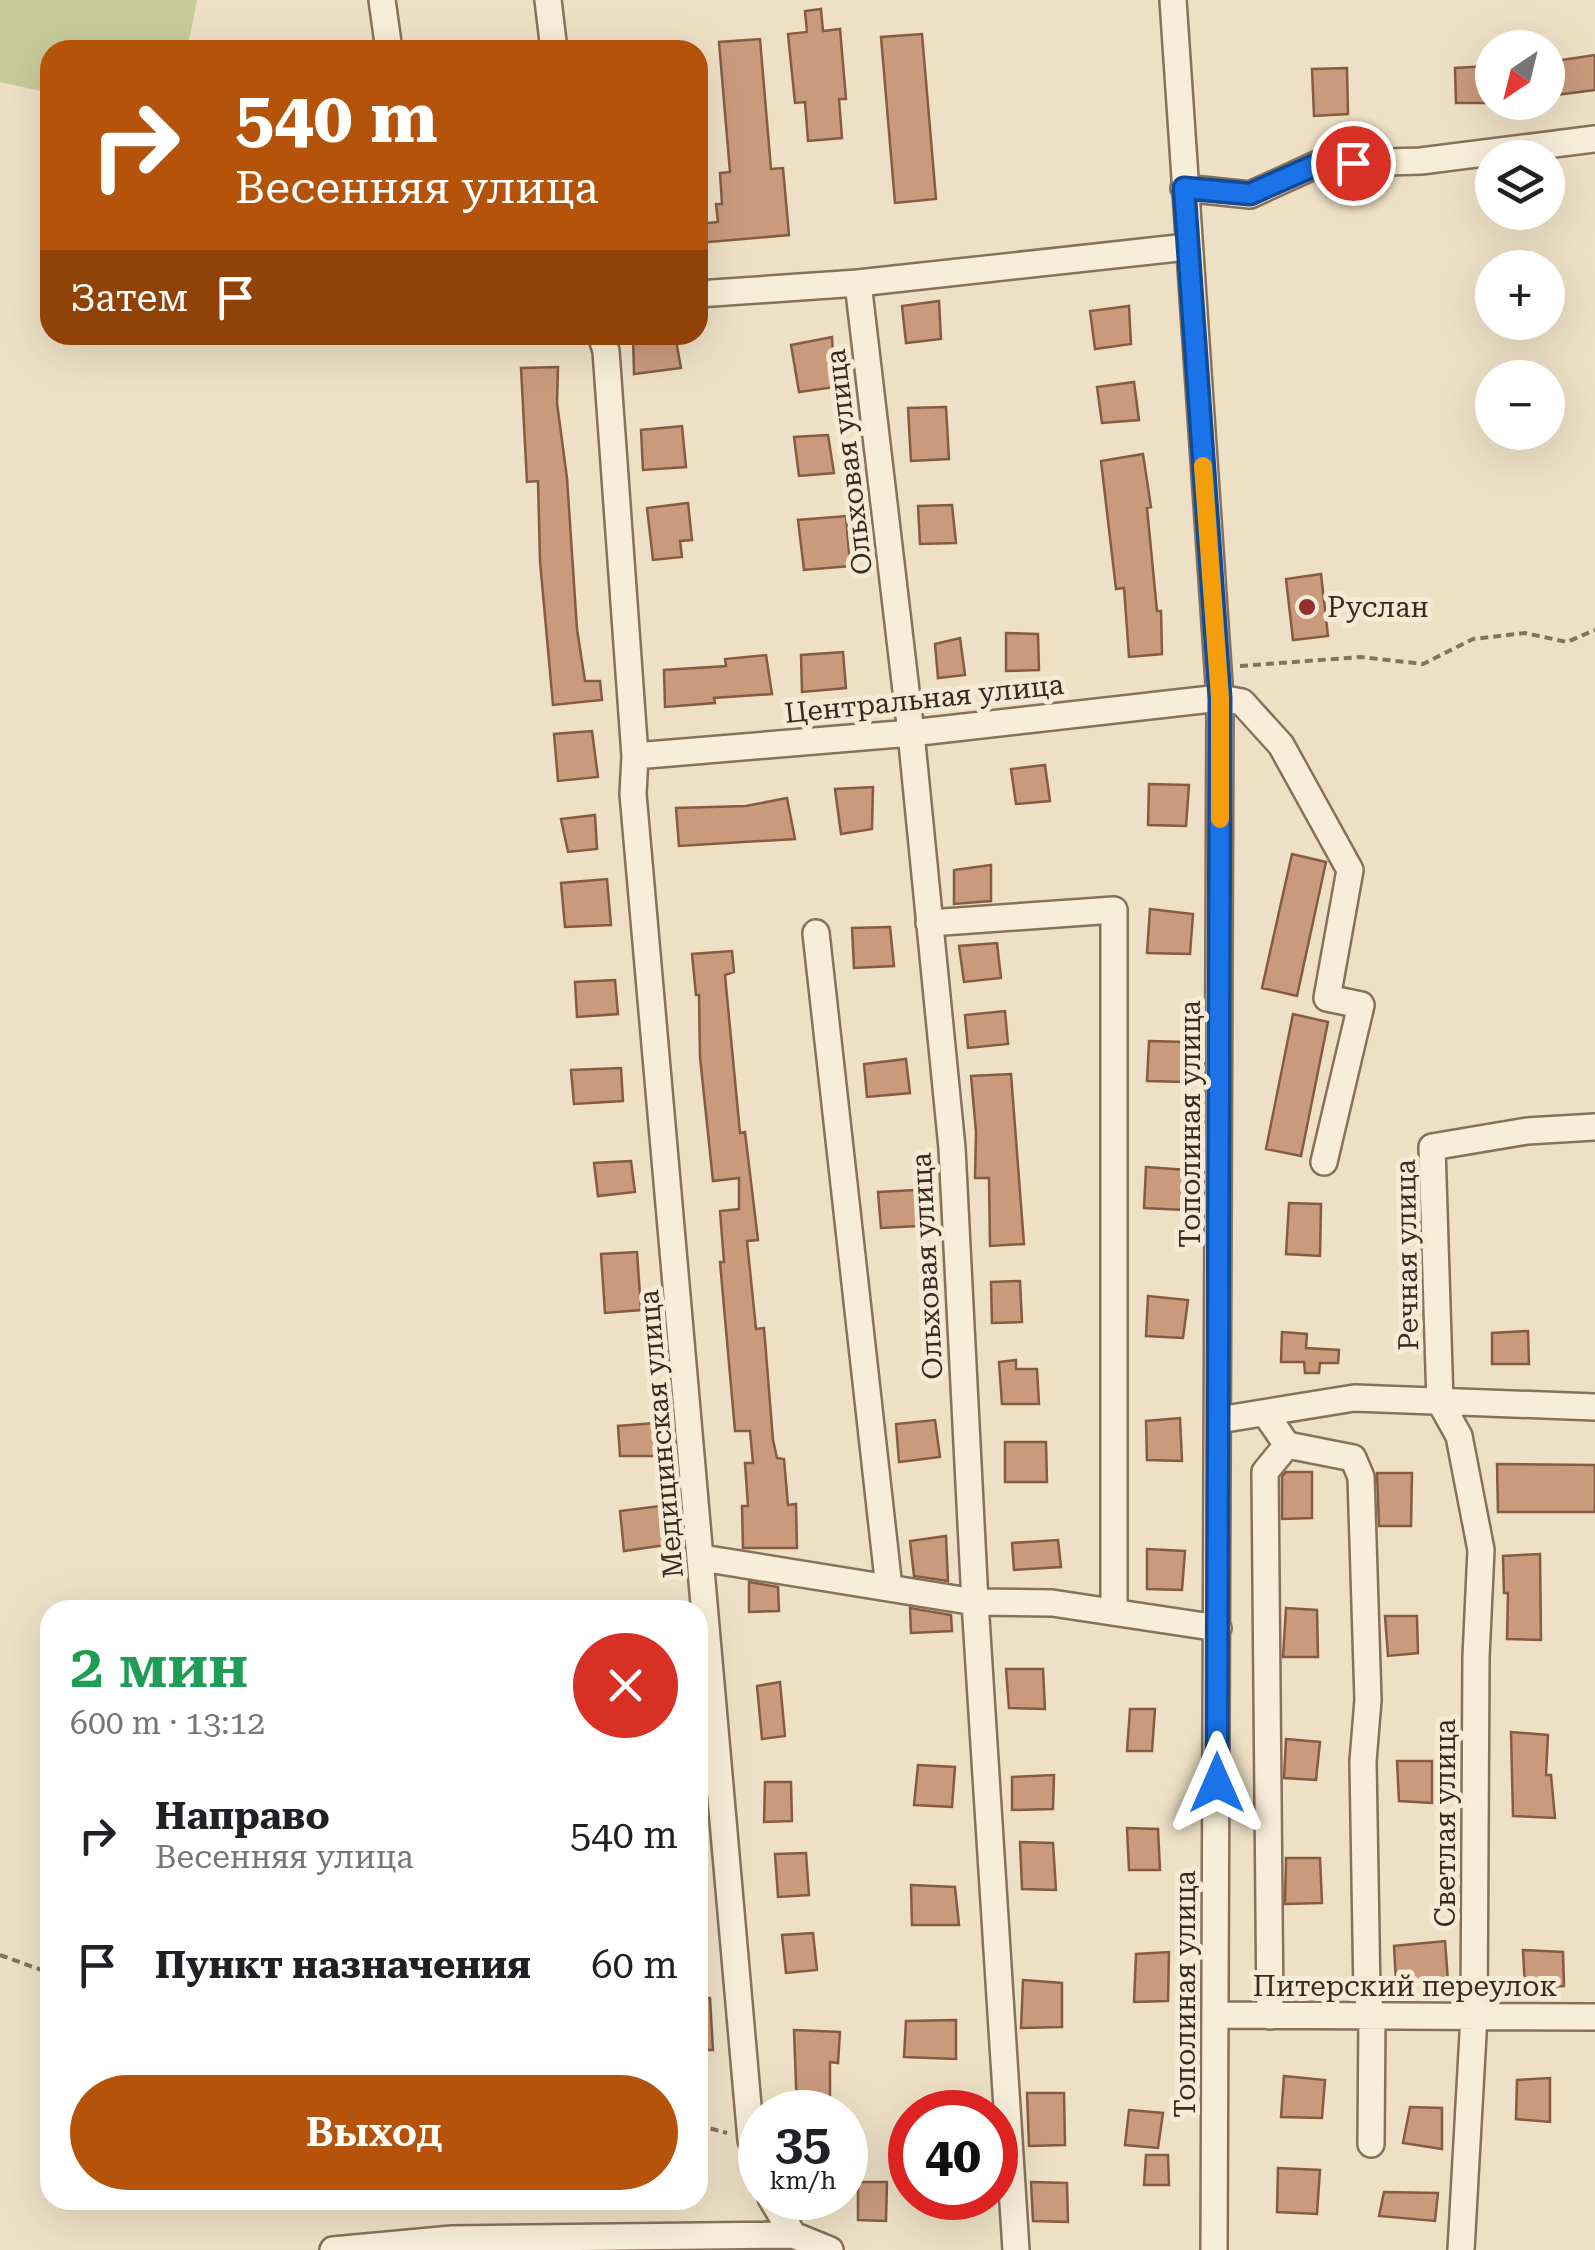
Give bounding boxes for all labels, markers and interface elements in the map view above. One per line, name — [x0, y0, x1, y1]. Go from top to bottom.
north arrow — [1475, 30, 1565, 120]
map controls — [1475, 30, 1565, 450]
text: 540 m — [235, 77, 438, 159]
icon: right — [70, 80, 200, 210]
pin — [1311, 121, 1396, 206]
icon: arrive — [1326, 136, 1381, 191]
button: layers — [1475, 140, 1565, 230]
text: Весенняя улица — [235, 161, 599, 214]
button: + — [1475, 250, 1565, 340]
icon: arrive — [208, 270, 263, 325]
text: Затем — [70, 276, 188, 320]
street label: Ольховая улица — [819, 347, 879, 577]
button: − — [1475, 360, 1565, 450]
place label: Руслан — [1327, 591, 1429, 624]
marker: Руслан — [1296, 596, 1318, 618]
street label: Центральная улица — [783, 668, 1065, 730]
street label: Тополиная улица — [1174, 1000, 1207, 1248]
street label: Ольховая улица — [905, 1152, 949, 1380]
street label: Речная улица — [1389, 1159, 1425, 1351]
street label: Медицинская улица — [632, 1288, 690, 1580]
text: 2 мин — [70, 1631, 248, 1702]
button: close — [573, 1633, 678, 1738]
text: 600 m · 13:12 — [70, 1704, 265, 1742]
street label: Светлая улица — [1429, 1719, 1462, 1927]
position arrow — [1165, 1731, 1269, 1835]
text: Направо — [155, 1794, 330, 1838]
icon: right — [70, 1808, 125, 1863]
text: 540 m — [570, 1813, 678, 1857]
text: Весенняя улица — [155, 1838, 414, 1876]
street label: Тополиная улица — [1169, 1870, 1202, 2118]
icon: arrive — [70, 1938, 125, 1993]
text: Пункт назначения — [155, 1943, 531, 1987]
text: 60 m — [591, 1943, 678, 1987]
street label: Питерский переулок — [1253, 1970, 1557, 2003]
button: Выход — [70, 2075, 678, 2190]
speed limit sign: 40 — [888, 2090, 1018, 2220]
text: 35 — [775, 2114, 831, 2172]
text: km/h — [770, 2166, 836, 2195]

